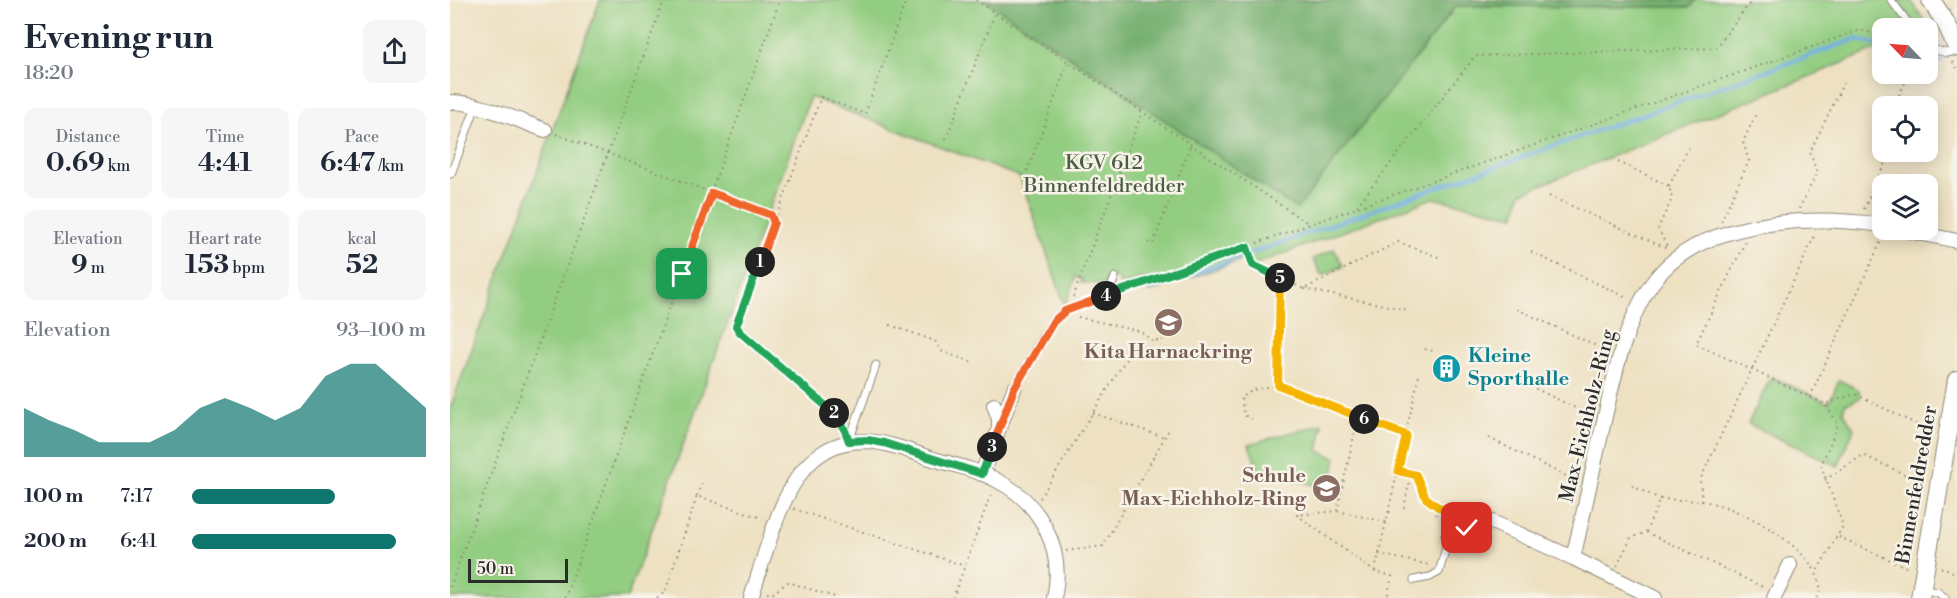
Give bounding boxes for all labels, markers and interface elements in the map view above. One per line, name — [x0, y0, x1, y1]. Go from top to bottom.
text: Evening run — [24, 18, 213, 59]
north arrow — [1872, 18, 1938, 84]
map controls — [1872, 18, 1938, 240]
button: share — [363, 20, 426, 83]
text: 18:20 — [24, 61, 74, 86]
button: locate — [1872, 96, 1938, 162]
text: Distance — [56, 127, 120, 147]
text: Time — [206, 127, 244, 147]
text: Pace — [345, 127, 379, 147]
text: 0.69 — [46, 147, 105, 179]
text: 4:41 — [198, 147, 252, 179]
text: 6:47 — [320, 147, 375, 179]
park label: KGV 612 Binnenfeldredder — [1023, 151, 1185, 199]
text: km — [105, 156, 130, 176]
text: /km — [375, 156, 404, 176]
button: layers — [1872, 174, 1938, 240]
text: Elevation — [53, 229, 123, 249]
text: Heart rate — [188, 229, 262, 249]
text: kcal — [347, 229, 377, 249]
pin: 1 — [745, 247, 775, 277]
pin — [656, 248, 707, 299]
text: 9 — [71, 249, 88, 281]
text: 153 — [185, 249, 229, 281]
text: 52 — [346, 249, 378, 281]
text: 1 — [756, 252, 764, 272]
icon: arrive — [665, 257, 698, 290]
text: m — [88, 258, 105, 278]
text: bpm — [229, 258, 265, 278]
pin: 5 — [1265, 263, 1295, 293]
text: 5 — [1275, 268, 1285, 288]
pin: 4 — [1091, 281, 1121, 311]
text: 4 — [1101, 286, 1111, 306]
school or university icon: Kita Harnackring — [1152, 306, 1184, 338]
text: Elevation — [24, 318, 111, 343]
text: 93–100 m — [336, 318, 426, 343]
street label: Max-Eichholz-Ring — [1554, 326, 1622, 505]
place label: Kita Harnackring — [1084, 340, 1253, 365]
place label: Kleine Sporthalle — [1468, 344, 1569, 392]
building icon: Kleine Sporthalle — [1431, 352, 1463, 384]
pin: 2 — [819, 398, 849, 428]
text: 2 — [829, 403, 839, 423]
street label: Binnenfeldredder — [1891, 403, 1943, 567]
pin: 6 — [1349, 404, 1379, 434]
text: 6 — [1359, 409, 1369, 429]
pin: 3 — [977, 432, 1007, 462]
text: 3 — [987, 437, 997, 457]
place label: Schule Max-Eichholz-Ring — [1121, 464, 1307, 512]
school or university icon: Schule Max-Eichholz-Ring — [1311, 472, 1343, 504]
text: 100 m — [24, 484, 83, 509]
text: 7:17 — [120, 484, 153, 509]
pin — [1441, 502, 1492, 553]
icon: check — [1450, 511, 1483, 544]
text: 200 m — [24, 529, 87, 554]
text: 6:41 — [120, 529, 157, 554]
scale bar — [468, 556, 568, 584]
text: 50 m — [477, 559, 514, 579]

